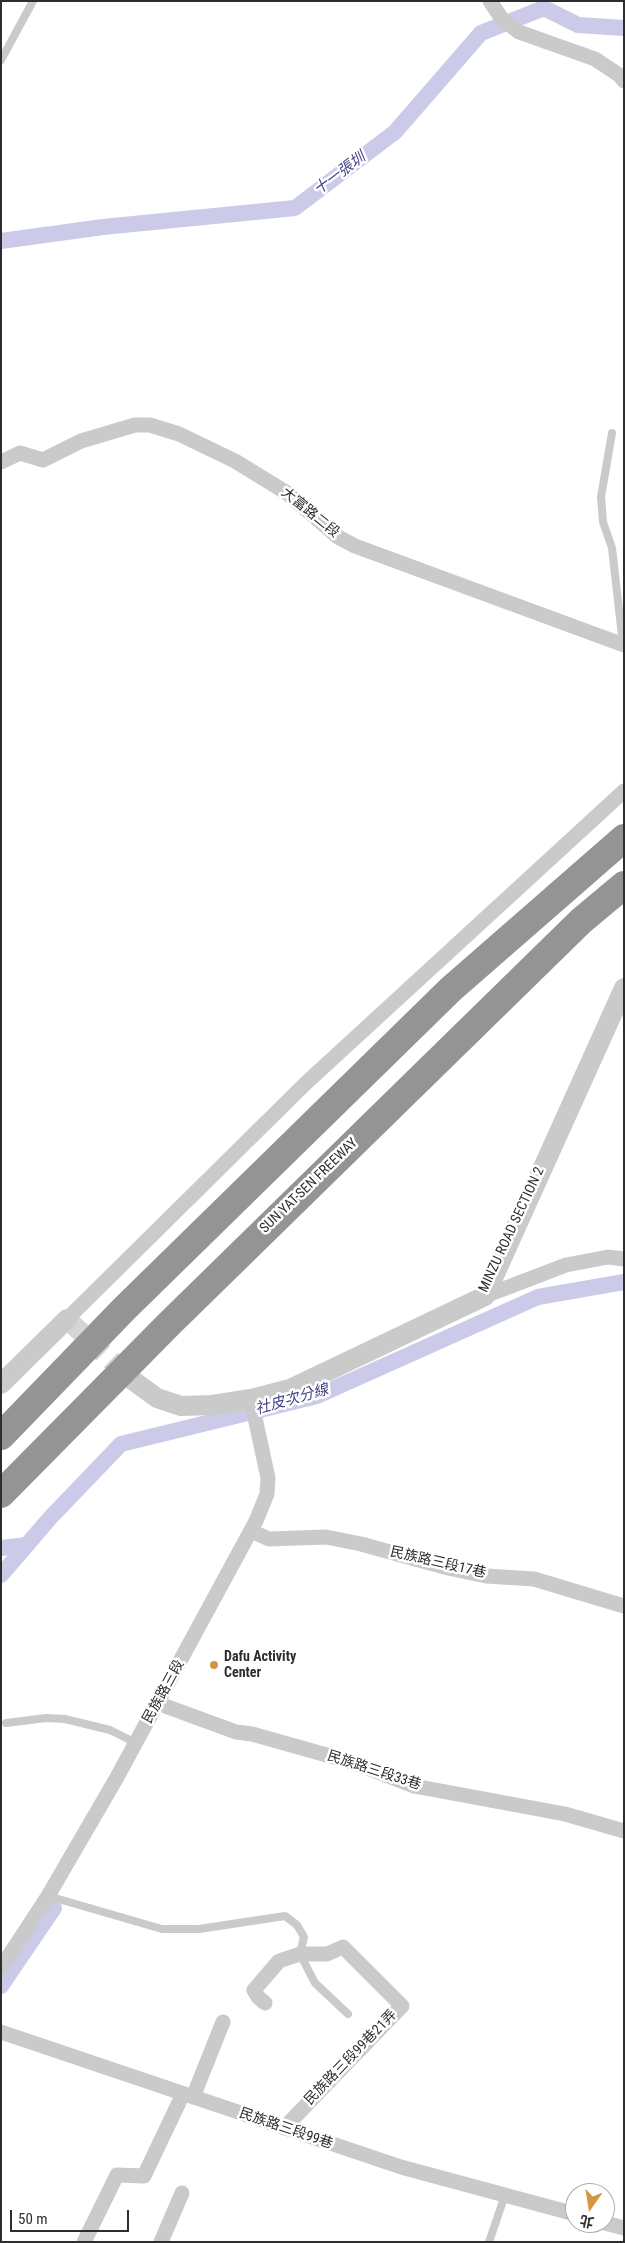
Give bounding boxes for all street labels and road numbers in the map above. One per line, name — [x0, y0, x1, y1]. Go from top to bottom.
street label: 大富路二段 — [278, 484, 342, 542]
street label: SUN YAT-SEN FREEWAY — [257, 1135, 361, 1237]
street label: MINZU ROAD SECTION 2 — [476, 1165, 548, 1295]
street label: 民族路三段17巷 — [388, 1544, 488, 1582]
street label: 民族路三段 — [140, 1657, 188, 1727]
street label: 民族路三段33巷 — [325, 1748, 423, 1794]
street label: 民族路三段99巷21弄 — [301, 2007, 401, 2109]
street label: 民族路三段99巷 — [237, 2105, 335, 2153]

